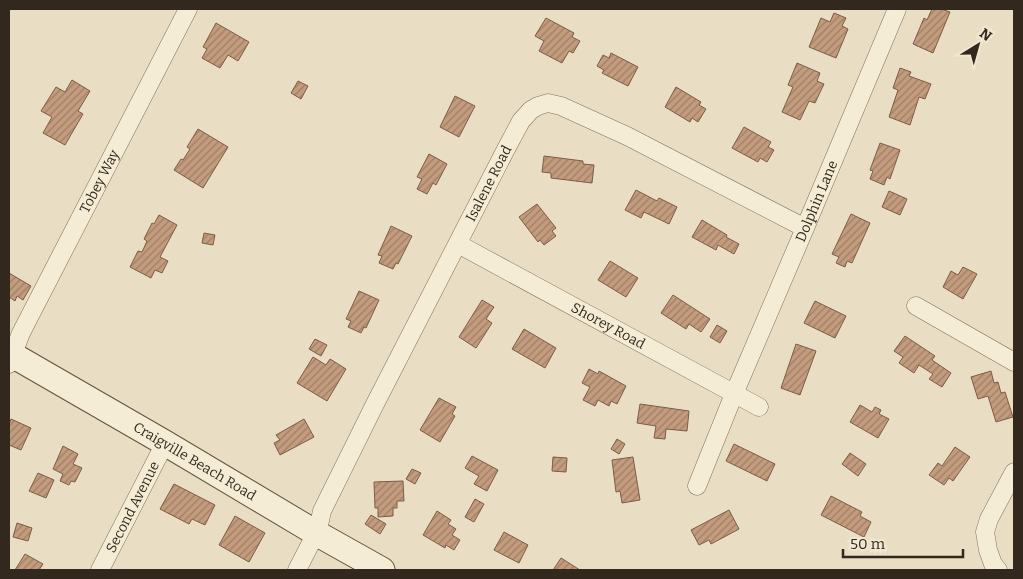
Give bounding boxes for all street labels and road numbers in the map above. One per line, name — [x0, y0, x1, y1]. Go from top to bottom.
street label: Isalene Road — [462, 143, 515, 224]
street label: Tobey Way — [76, 146, 123, 216]
street label: Dolphin Lane — [792, 158, 841, 245]
street label: Shorey Road — [568, 299, 648, 353]
street label: Craigville Beach Road — [130, 419, 259, 504]
street label: Second Avenue — [102, 459, 163, 555]

